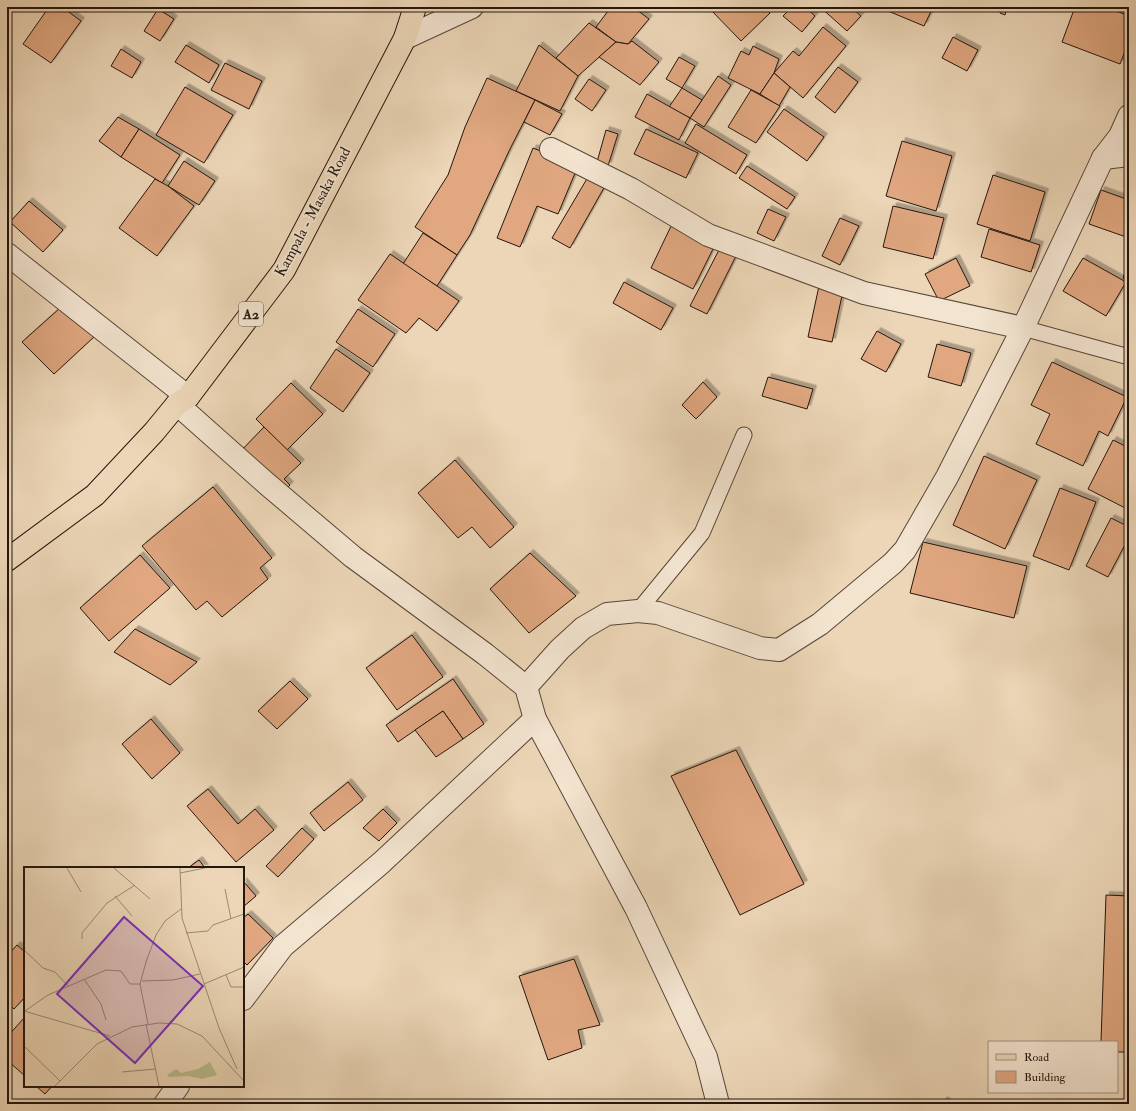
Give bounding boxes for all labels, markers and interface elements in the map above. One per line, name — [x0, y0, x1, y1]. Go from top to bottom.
street label: Kampala - Masaka Road — [271, 143, 356, 281]
road number: A2 — [239, 302, 263, 326]
inset map — [24, 867, 244, 1087]
legend — [988, 1041, 1118, 1093]
text: Road — [1024, 1050, 1049, 1065]
text: Building — [1024, 1070, 1067, 1085]

